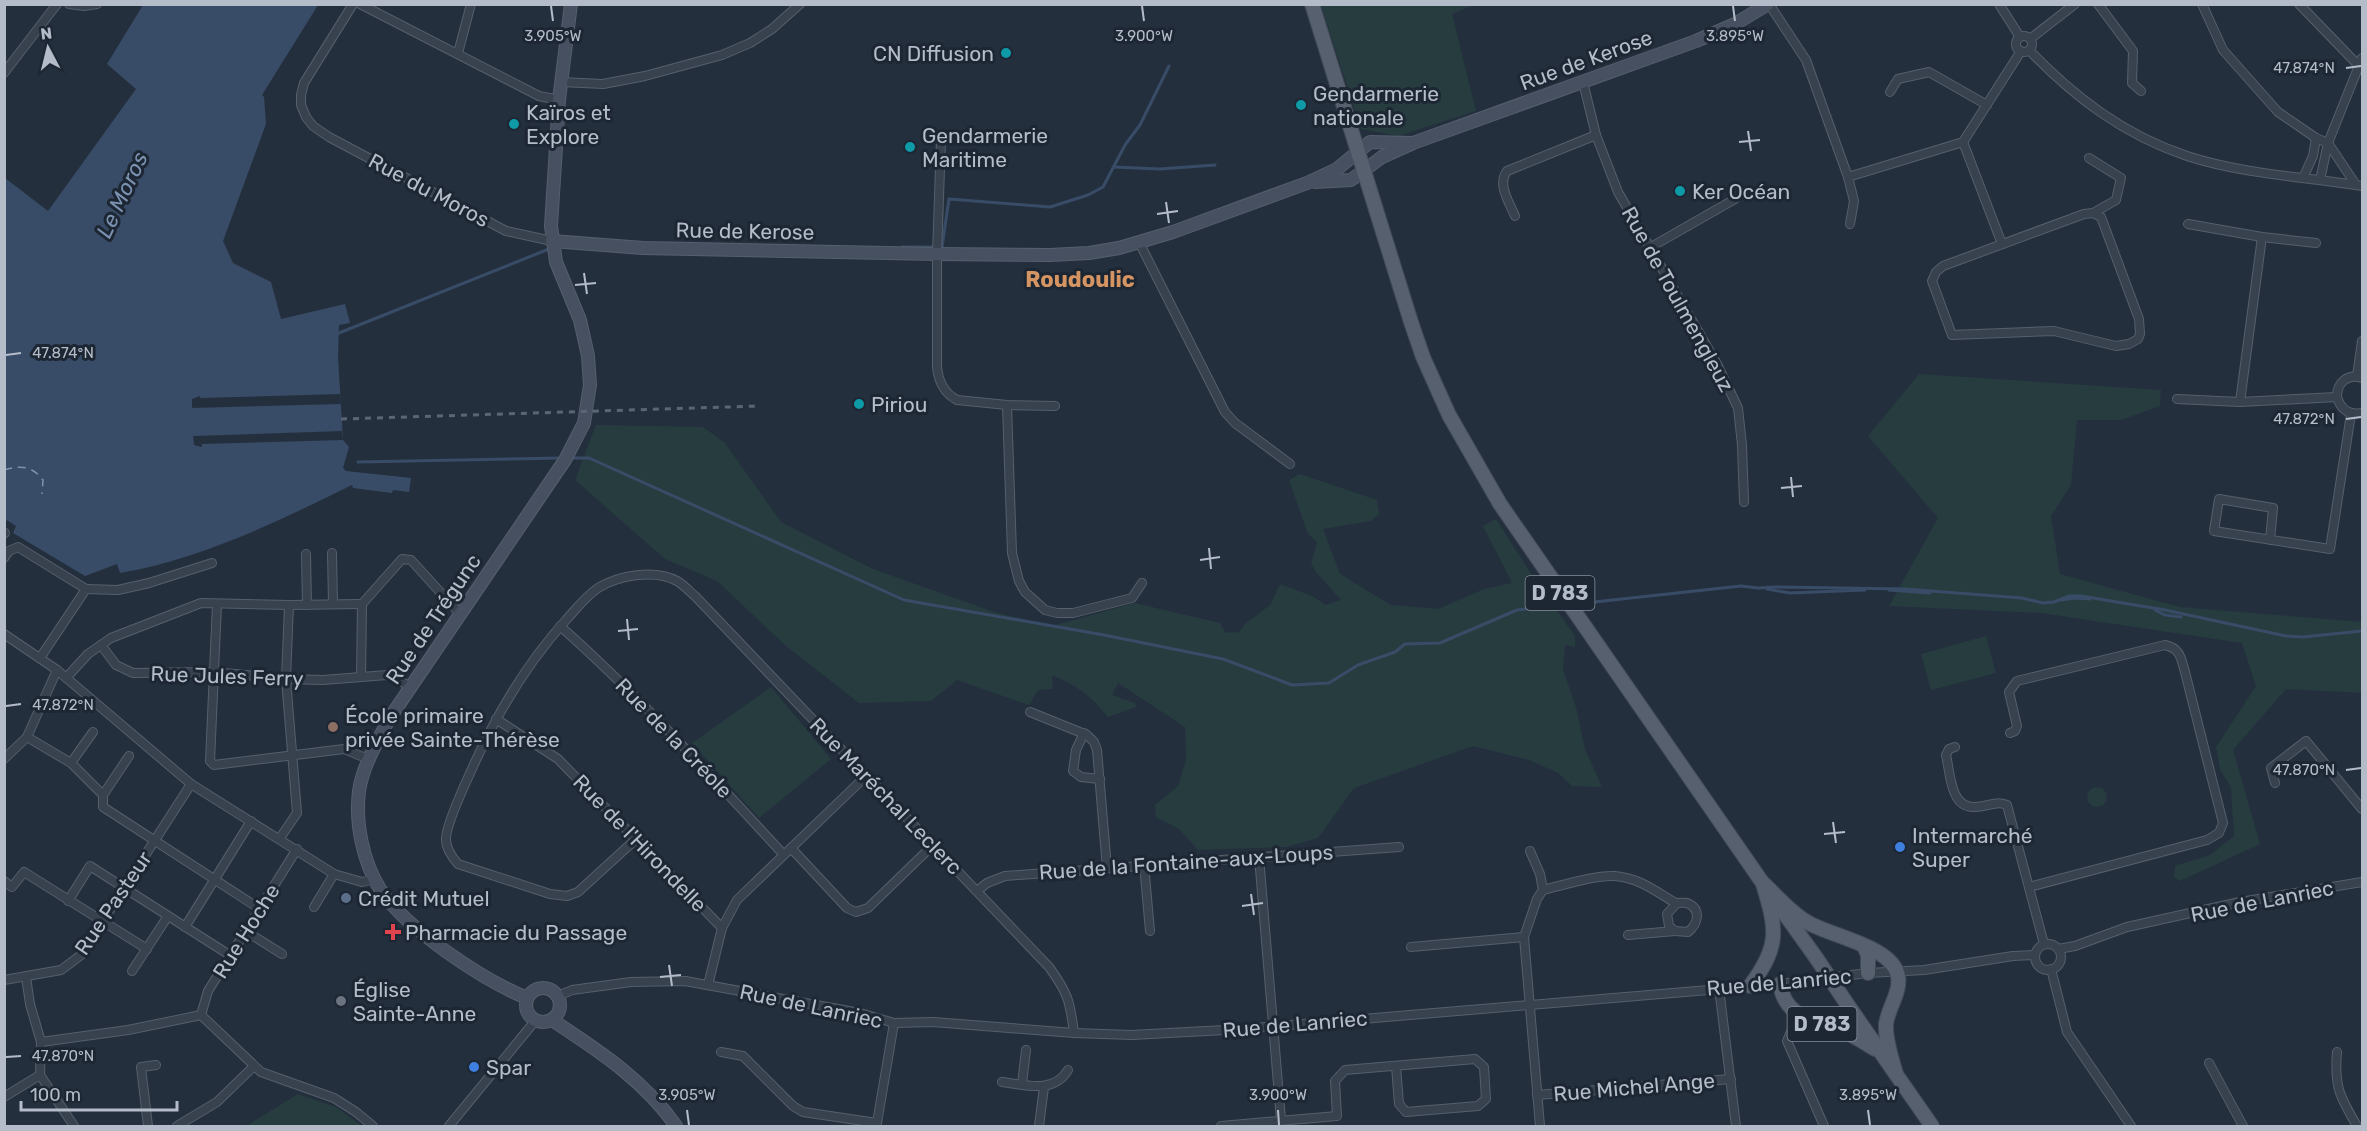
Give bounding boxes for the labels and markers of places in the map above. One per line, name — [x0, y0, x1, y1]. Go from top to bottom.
place label: CN Diffusion — [873, 41, 994, 66]
marker: CN Diffusion — [999, 46, 1013, 60]
place label: Gendarmerie nationale — [1313, 81, 1439, 130]
marker: Gendarmerie nationale — [1294, 98, 1308, 112]
place label: Kaïros et Explore — [526, 100, 611, 149]
marker: Kaïros et Explore — [507, 117, 521, 131]
place label: Gendarmerie Maritime — [922, 123, 1048, 172]
marker: Gendarmerie Maritime — [903, 140, 917, 154]
place label: Ker Océan — [1692, 179, 1790, 204]
marker: Ker Océan — [1673, 184, 1687, 198]
place label: Piriou — [871, 392, 927, 417]
marker: Piriou — [852, 397, 866, 411]
place label: École primaire privée Sainte-Thérèse — [345, 703, 560, 752]
marker: École primaire privée Sainte-Thérèse — [326, 720, 340, 734]
place label: Intermarché Super — [1912, 823, 2032, 872]
marker: Intermarché Super — [1893, 840, 1907, 854]
place label: Crédit Mutuel — [358, 886, 490, 911]
marker: Crédit Mutuel — [339, 891, 353, 905]
place label: Pharmacie du Passage — [405, 920, 627, 945]
marker: Pharmacie du Passage — [386, 925, 400, 939]
place label: Église Sainte-Anne — [353, 977, 476, 1026]
marker: Église Sainte-Anne — [334, 994, 348, 1008]
place label: Spar — [486, 1055, 531, 1080]
marker: Spar — [467, 1060, 481, 1074]

